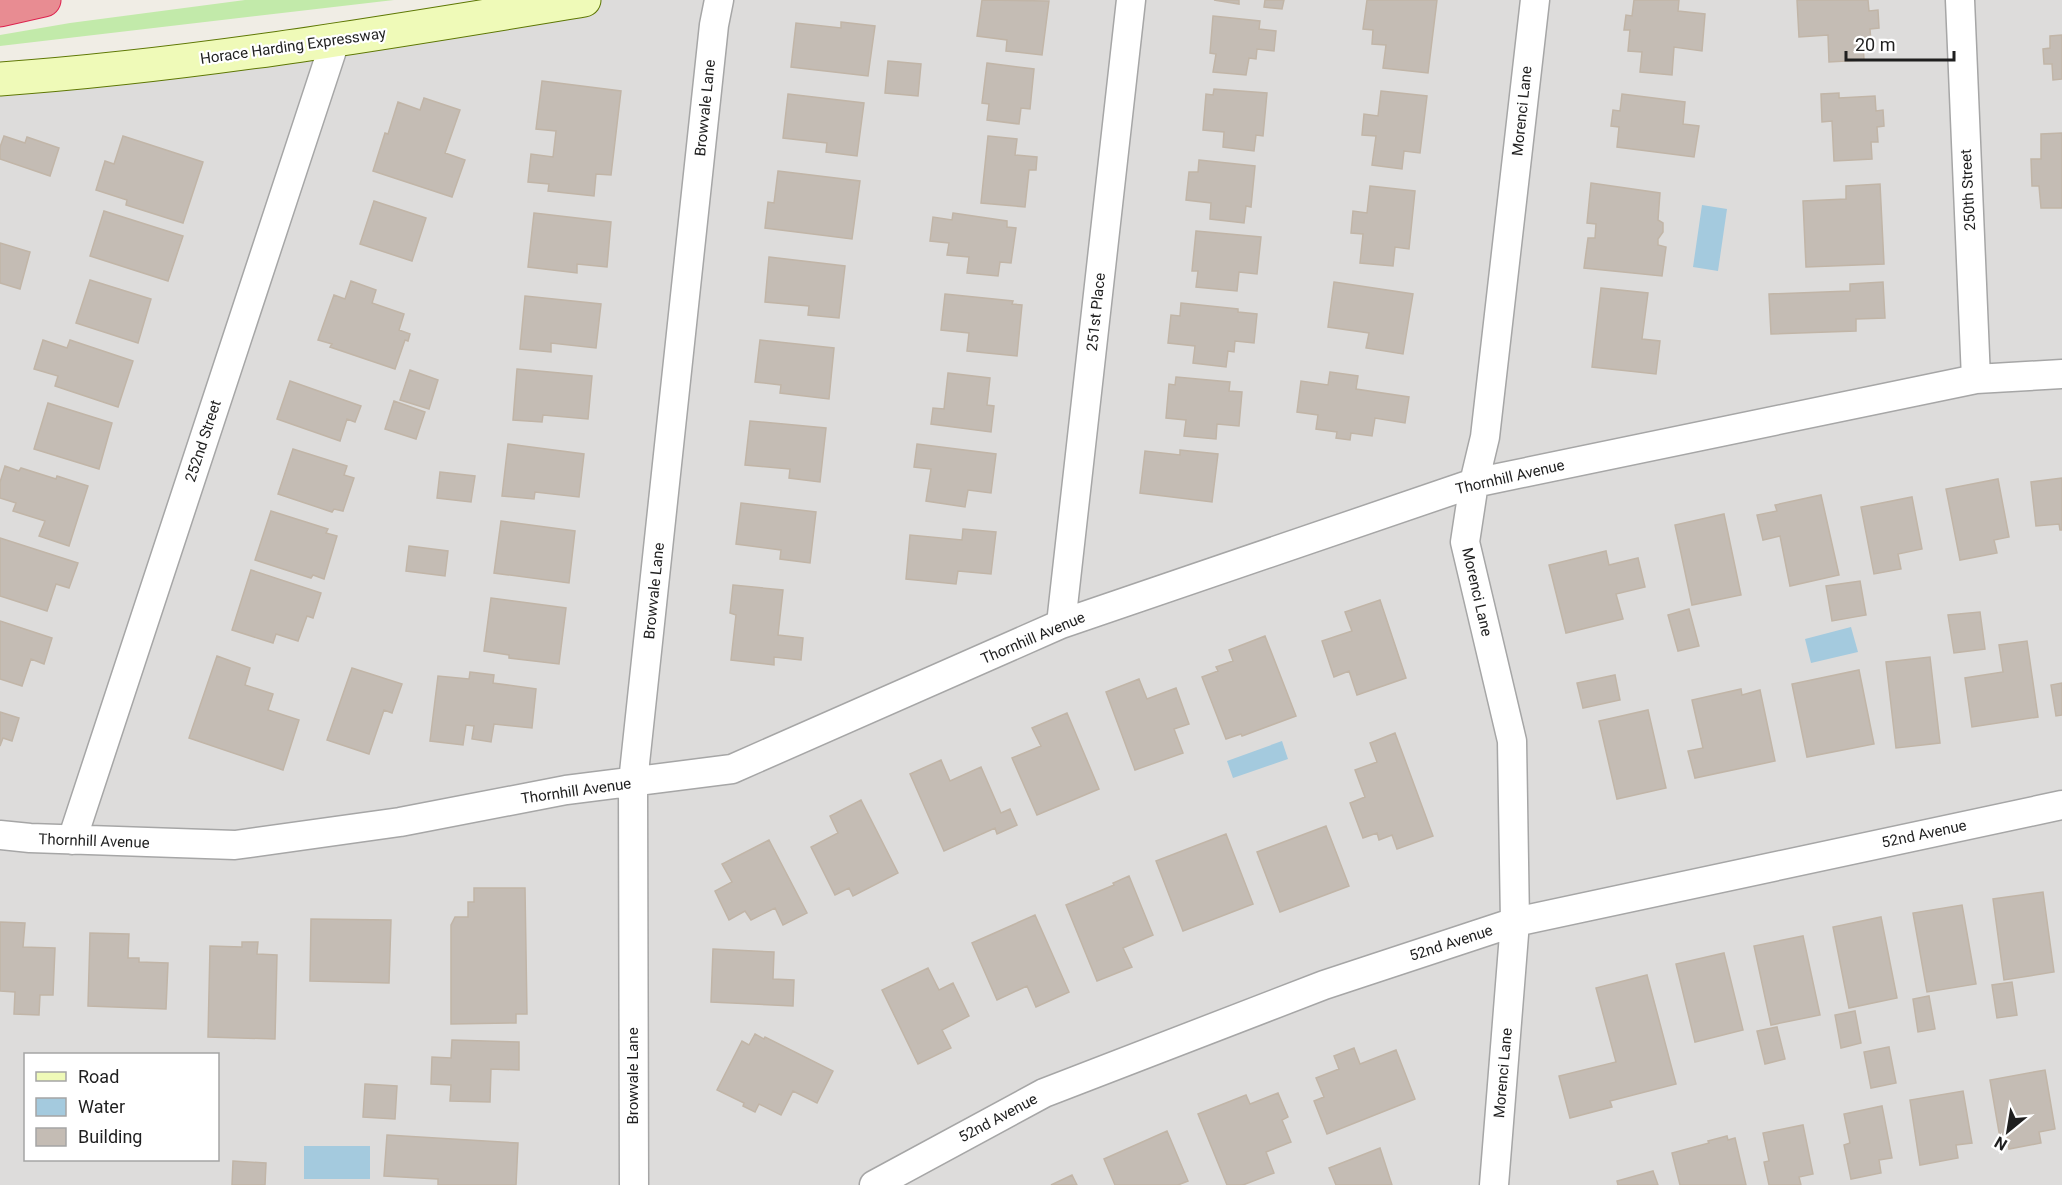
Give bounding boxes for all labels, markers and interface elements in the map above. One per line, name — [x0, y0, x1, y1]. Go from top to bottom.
street label: Horace Harding Expressway — [199, 24, 387, 68]
scale bar — [1846, 24, 1954, 62]
text: 20 m — [1855, 34, 1895, 55]
street label: Browvale Lane — [691, 59, 719, 157]
street label: Morenci Lane — [1508, 65, 1536, 157]
street label: 250th Street — [1957, 149, 1979, 231]
street label: 251st Place — [1083, 272, 1109, 352]
street label: 252nd Street — [181, 398, 225, 484]
street label: Thornhill Avenue — [1454, 456, 1566, 498]
street label: Browvale Lane — [640, 542, 668, 640]
street label: Morenci Lane — [1458, 546, 1496, 638]
street label: Thornhill Avenue — [978, 608, 1088, 668]
street label: Thornhill Avenue — [520, 774, 632, 808]
street label: 52nd Avenue — [1880, 816, 1968, 852]
street label: Thornhill Avenue — [38, 830, 150, 852]
street label: 52nd Avenue — [1407, 921, 1495, 965]
street label: Browvale Lane — [624, 1027, 642, 1125]
street label: Morenci Lane — [1490, 1027, 1516, 1119]
legend — [24, 1053, 219, 1161]
text: Road — [78, 1066, 119, 1087]
street label: 52nd Avenue — [956, 1090, 1040, 1146]
text: Water — [78, 1096, 125, 1117]
north arrow — [1978, 1101, 2038, 1161]
text: Building — [78, 1126, 142, 1147]
text: N — [1991, 1133, 2010, 1155]

